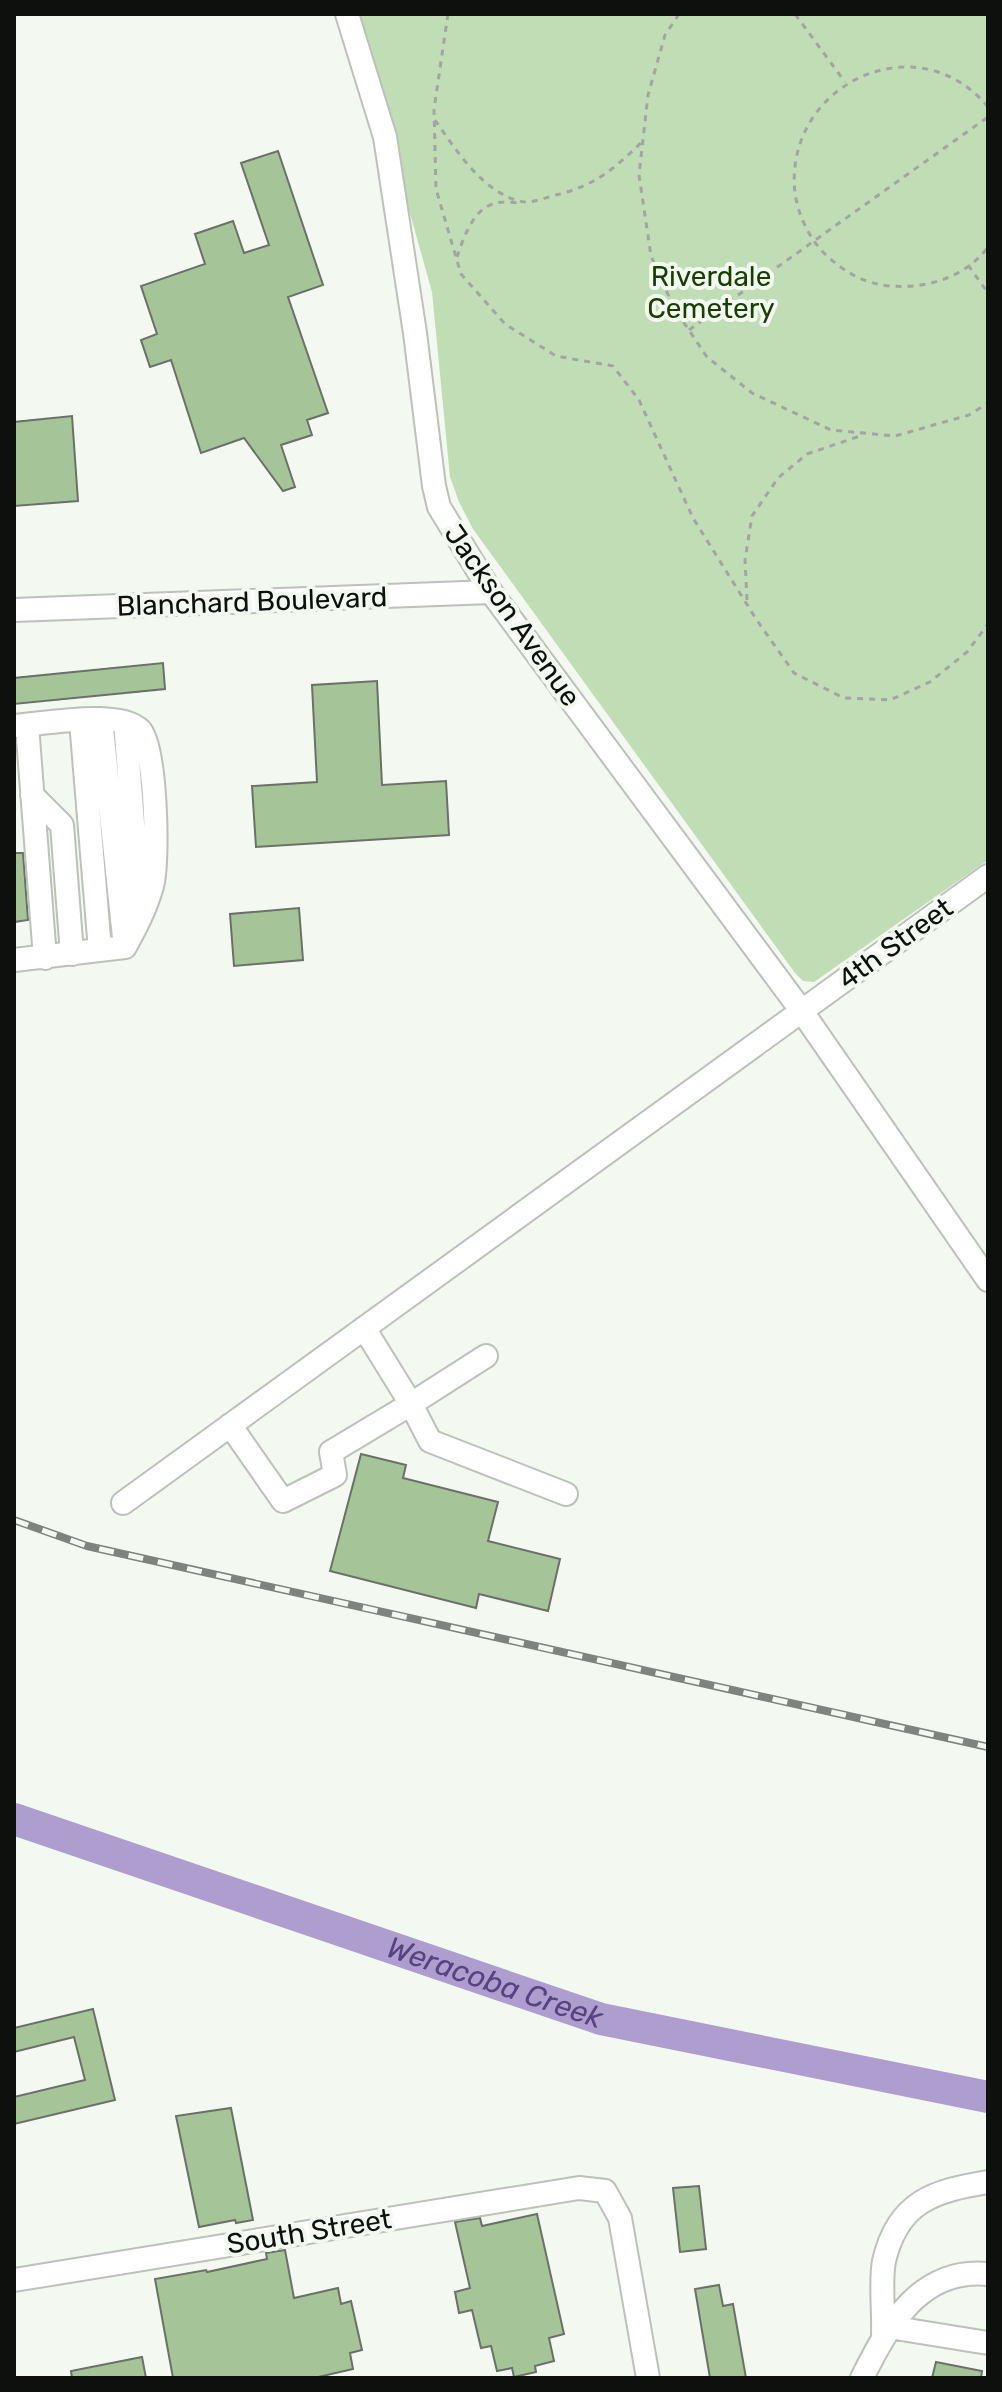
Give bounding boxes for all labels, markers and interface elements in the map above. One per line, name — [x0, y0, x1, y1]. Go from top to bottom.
park label: Riverdale Cemetery — [647, 260, 775, 325]
street label: Jackson Avenue — [438, 518, 588, 713]
street label: Blanchard Boulevard — [116, 580, 388, 623]
street label: 4th Street — [832, 891, 959, 996]
water label: Weracoba Creek — [382, 1929, 608, 2036]
street label: South Street — [224, 2202, 394, 2261]

